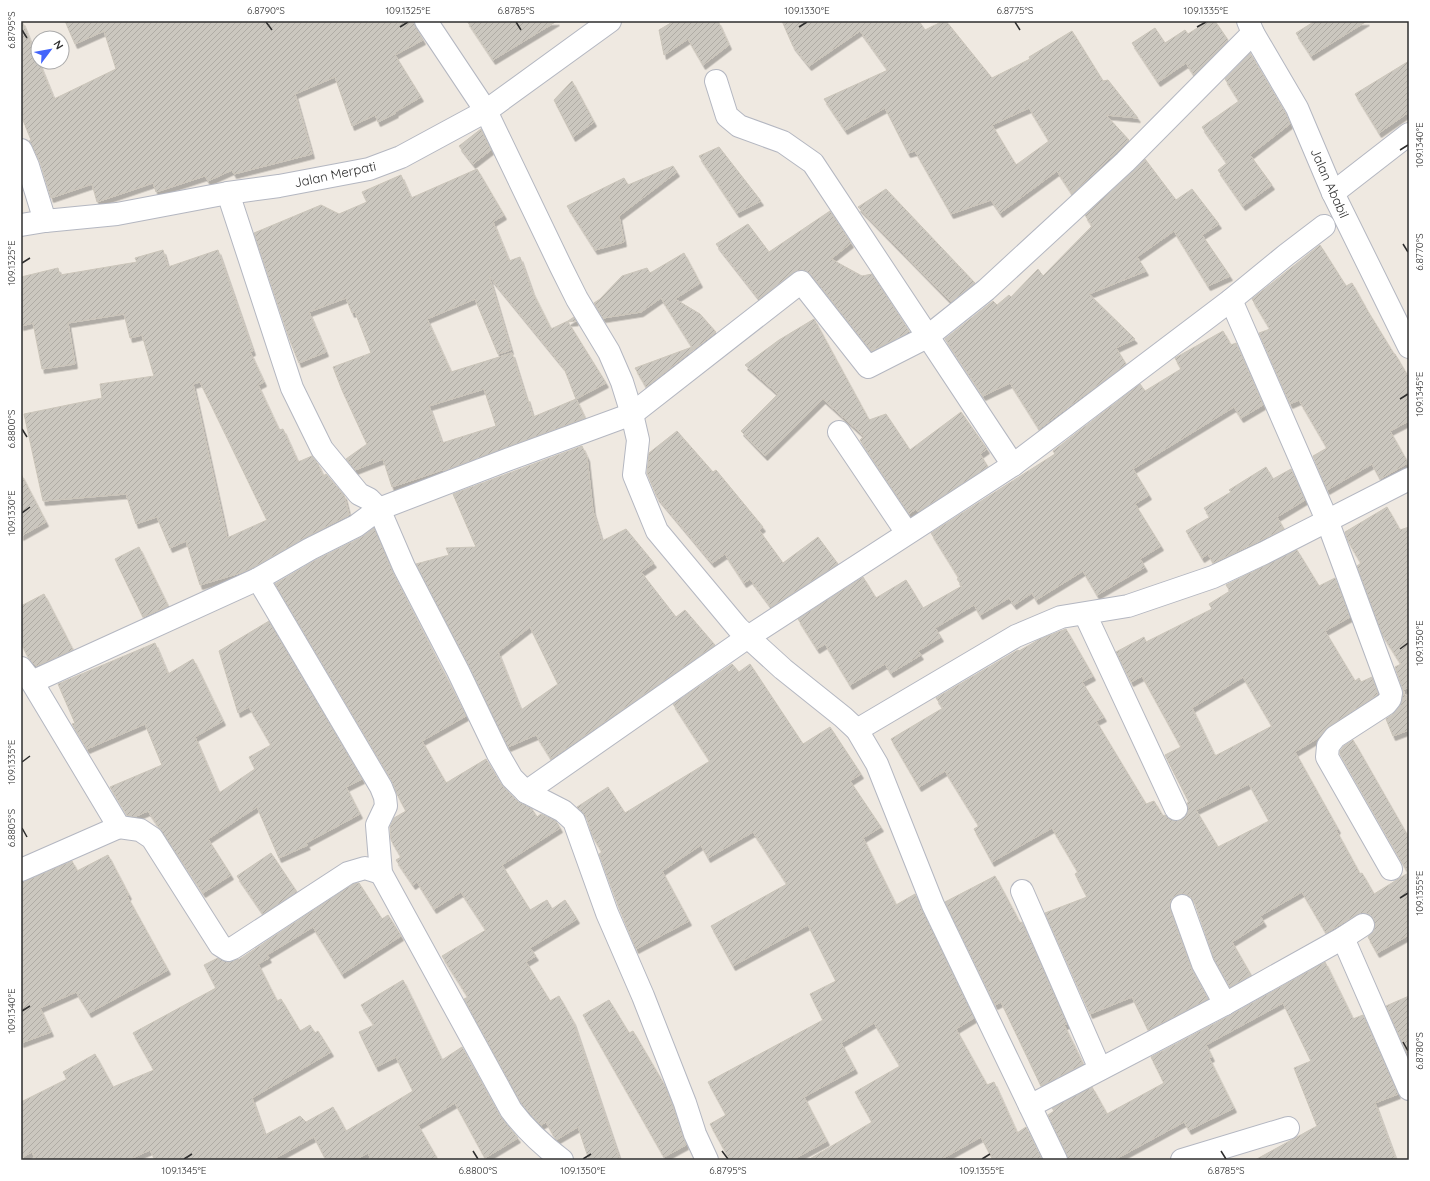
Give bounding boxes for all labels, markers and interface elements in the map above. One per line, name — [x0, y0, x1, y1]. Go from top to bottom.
text: 6.8790°S — [247, 4, 285, 17]
text: 109.1325°E — [385, 4, 431, 17]
text: 6.8785°S — [497, 4, 535, 17]
text: 109.1330°E — [784, 4, 830, 17]
text: 6.8775°S — [997, 4, 1034, 17]
text: 109.1335°E — [1184, 4, 1229, 17]
text: 6.8795°S — [5, 11, 18, 49]
north arrow — [30, 30, 70, 70]
text: N — [50, 38, 67, 52]
text: 109.1340°E — [1413, 122, 1426, 168]
street label: Jalan Ababil — [1307, 145, 1353, 221]
street label: Jalan Merpati — [293, 158, 377, 190]
text: 6.8770°S — [1413, 233, 1426, 271]
text: 109.1325°E — [5, 240, 18, 286]
text: 109.1345°E — [1413, 371, 1426, 416]
text: 6.8800°S — [5, 409, 18, 448]
text: 109.1330°E — [5, 490, 18, 536]
text: 109.1350°E — [1413, 620, 1426, 666]
text: 109.1335°E — [5, 739, 18, 784]
text: 6.8805°S — [5, 808, 18, 847]
text: 109.1355°E — [1413, 870, 1426, 916]
text: 109.1340°E — [5, 988, 18, 1034]
text: 6.8780°S — [1413, 1032, 1426, 1070]
text: 109.1345°E — [162, 1164, 207, 1177]
text: 6.8800°S — [459, 1164, 498, 1177]
text: 109.1350°E — [560, 1164, 606, 1177]
text: 6.8795°S — [709, 1164, 747, 1177]
text: 109.1355°E — [959, 1164, 1005, 1177]
text: 6.8785°S — [1207, 1164, 1245, 1177]

